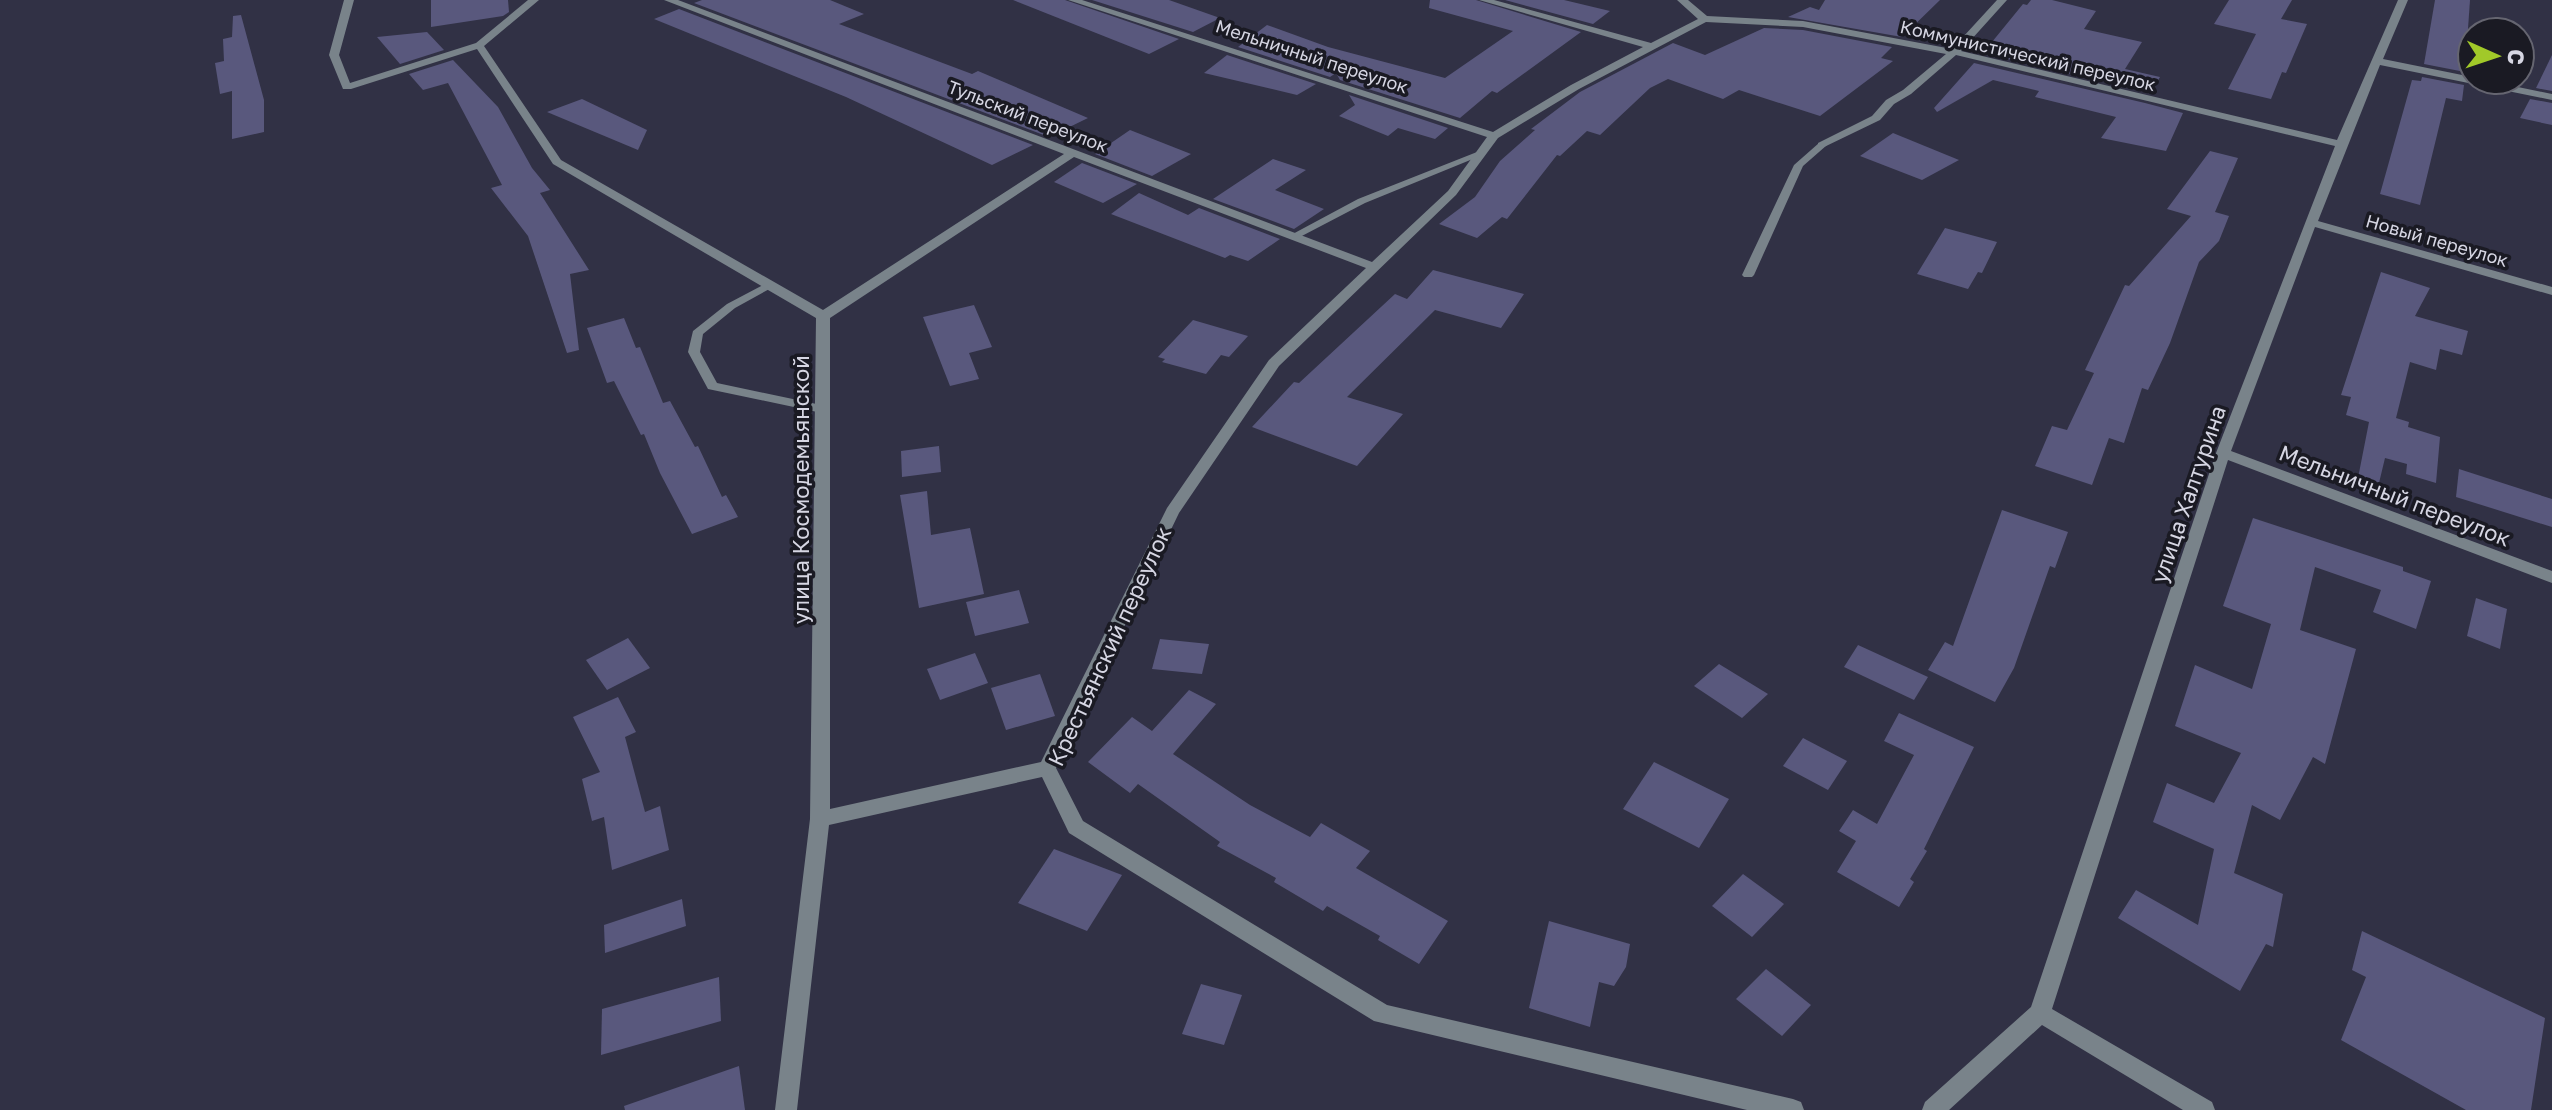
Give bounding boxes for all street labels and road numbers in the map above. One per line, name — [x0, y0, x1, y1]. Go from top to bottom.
street label: Мельничный переулок — [1213, 14, 1411, 98]
street label: Коммунистический переулок — [1898, 15, 2158, 95]
street label: Тульский переулок — [945, 75, 1111, 157]
street label: Новый переулок — [2363, 209, 2511, 271]
street label: улица Космодемьянской — [787, 355, 814, 625]
street label: улица Халтурина — [2145, 402, 2231, 586]
street label: Мельничный переулок — [2275, 438, 2515, 552]
street label: Крестьянский переулок — [1042, 522, 1177, 770]

